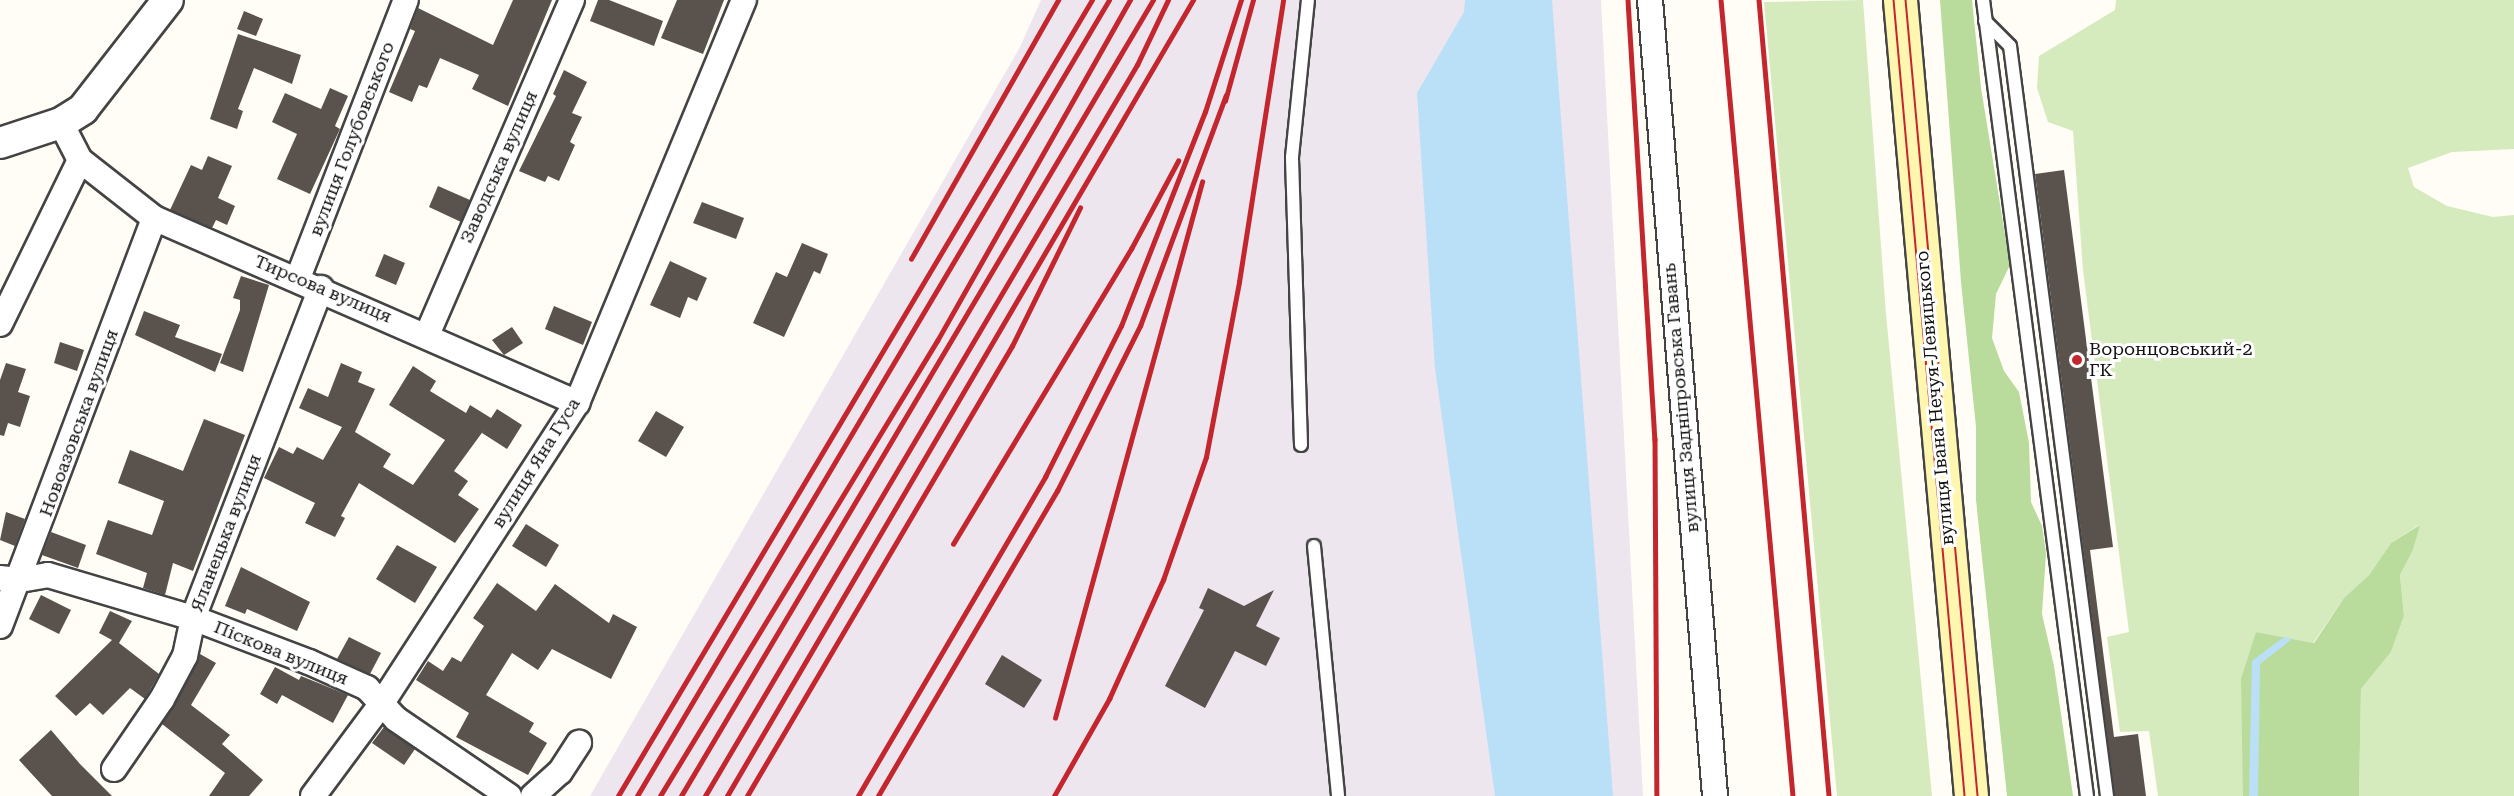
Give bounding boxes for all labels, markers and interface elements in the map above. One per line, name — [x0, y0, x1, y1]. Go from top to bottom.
street label: вулиця Голубовського — [305, 39, 399, 239]
street label: Заводська вулиця — [456, 87, 542, 247]
street label: Тирсова вулиця — [251, 250, 395, 328]
street label: вулиця Івана Нечуя-Левицького — [1911, 250, 1959, 546]
street label: вулиця Задніпровська Гавань — [1658, 262, 1704, 534]
street label: Новоазовська вулиця — [35, 326, 123, 520]
place label: Воронцовський-2 ГК — [2089, 339, 2253, 382]
marker: Воронцовський-2 ГК — [2070, 353, 2084, 367]
street label: вулиця Яна Гуса — [487, 394, 585, 532]
street label: Яланецька вулиця — [186, 451, 266, 615]
street label: Піскова вулиця — [211, 616, 351, 690]

